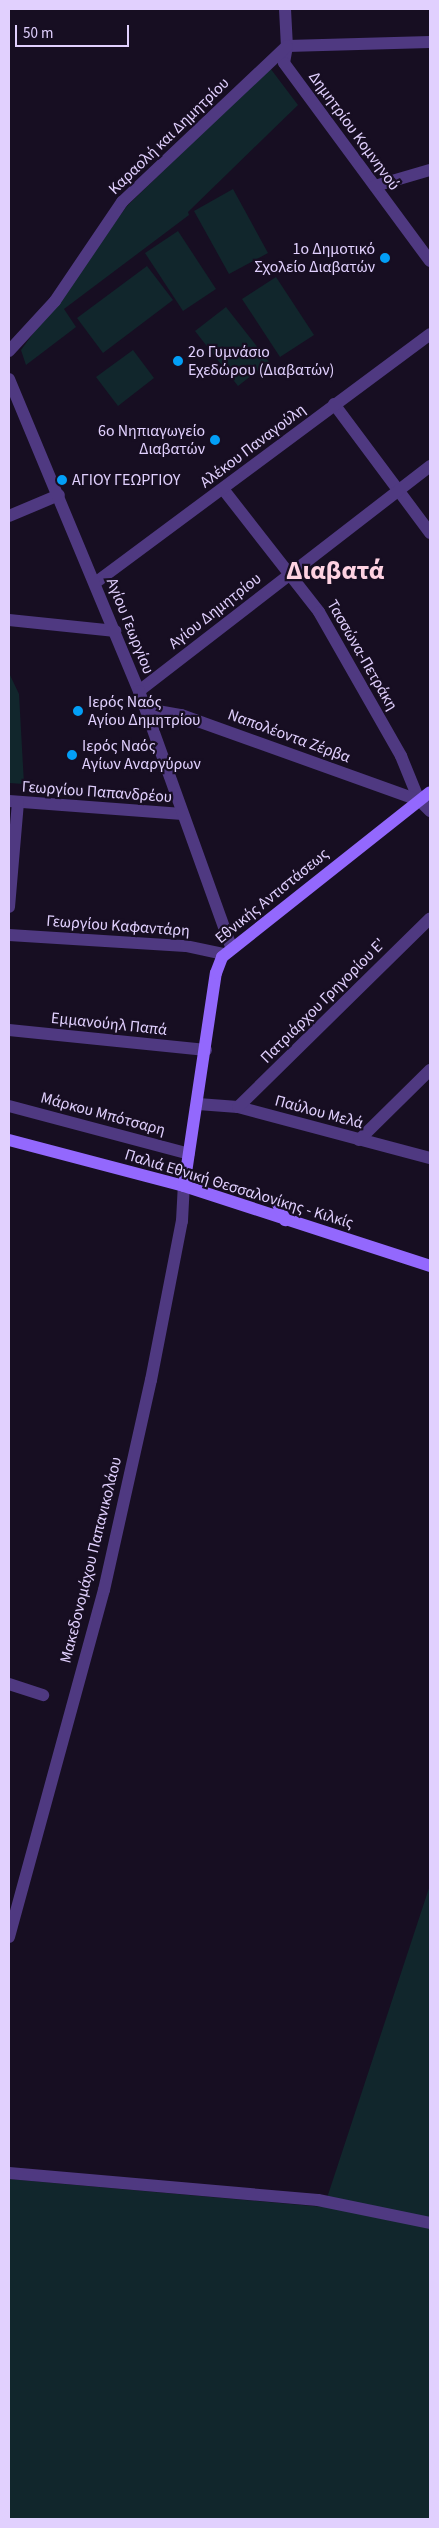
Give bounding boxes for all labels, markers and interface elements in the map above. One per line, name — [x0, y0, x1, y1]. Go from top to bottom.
scale bar — [18, 15, 131, 47]
text: 50 m — [23, 23, 53, 44]
street label: Δημητρίου Κομνηνού — [304, 68, 404, 194]
street label: Καραολή και Δημητρίου — [105, 73, 233, 199]
place label: 1ο Δημοτικό Σχολείο Διαβατών — [254, 239, 375, 277]
marker: 1ο Δημοτικό Σχολείο Διαβατών — [379, 252, 391, 264]
place label: 2ο Γυμνάσιο Εχεδώρου (Διαβατών) — [188, 342, 334, 380]
marker: 2ο Γυμνάσιο Εχεδώρου (Διαβατών) — [172, 355, 184, 367]
street label: Αλέκου Παναγούλη — [196, 400, 310, 492]
place label: 6ο Νηπιαγωγείο Διαβατών — [98, 421, 205, 459]
marker: 6ο Νηπιαγωγείο Διαβατών — [209, 434, 221, 446]
place label: ΑΓΙΟΥ ΓΕΩΡΓΙΟΥ — [72, 470, 180, 490]
marker: ΑΓΙΟΥ ΓΕΩΡΓΙΟΥ — [56, 474, 68, 486]
district label: Διαβατά — [286, 555, 384, 587]
street label: Αγίου Δημητρίου — [165, 569, 265, 653]
street label: Αγίου Γεωργίου — [102, 575, 158, 677]
street label: Τασσώνα-Πετράκη — [323, 596, 401, 714]
place label: Ιερός Ναός Αγίου Δημητρίου — [88, 692, 200, 730]
marker: Ιερός Ναός Αγίου Δημητρίου — [72, 705, 84, 717]
street label: Ναπολέοντα Ζέρβα — [225, 705, 353, 767]
place label: Ιερός Ναός Αγίων Αναργύρων — [82, 736, 201, 774]
marker: Ιερός Ναός Αγίων Αναργύρων — [66, 749, 78, 761]
street label: Γεωργίου Παπανδρέου — [21, 777, 173, 807]
street label: Εθνικής Αντιστάσεως — [211, 844, 333, 948]
street label: Γεωργίου Καφαντάρη — [46, 911, 190, 941]
street label: Πατριάρχου Γρηγορίου Ε' — [257, 935, 389, 1067]
street label: Εμμανούηλ Παπά — [50, 1008, 168, 1040]
street label: Μάρκου Μπότσαρη — [39, 1088, 167, 1140]
street label: Παύλου Μελά — [273, 1091, 365, 1133]
street label: Παλιά Εθνική Θεσσαλονίκης - Κιλκίς — [122, 1145, 356, 1233]
street label: Μακεδονομάχου Παπανικολάου — [56, 1455, 126, 1665]

